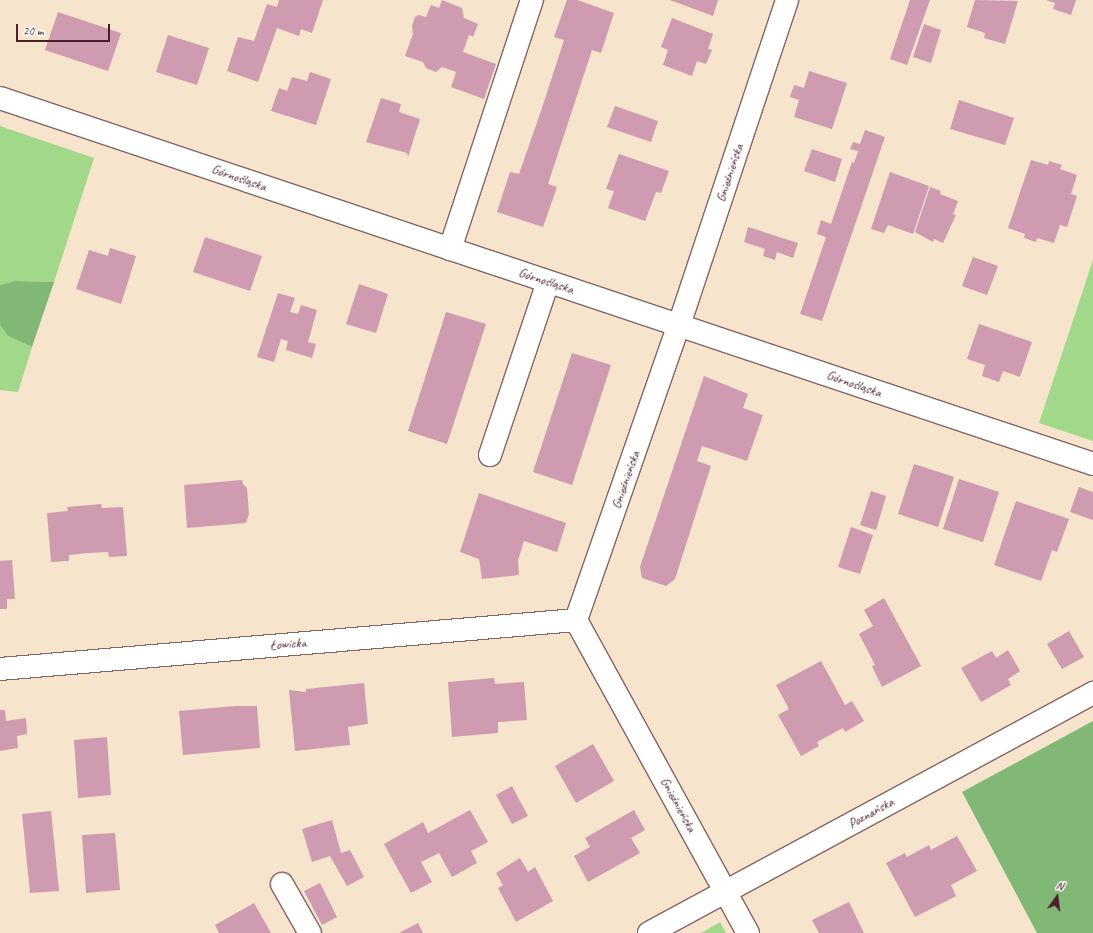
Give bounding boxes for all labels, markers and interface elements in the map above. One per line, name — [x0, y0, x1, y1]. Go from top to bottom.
scale bar — [18, 16, 112, 42]
text: 20 m — [23, 23, 43, 39]
street label: Gnieźnieńska — [713, 142, 747, 204]
street label: Górnośląska — [209, 161, 269, 195]
street label: Górnośląska — [516, 264, 576, 298]
street label: Górnośląska — [824, 367, 884, 401]
street label: Gnieźnieńska — [608, 449, 644, 511]
street label: Łowicka — [269, 634, 307, 654]
street label: Gnieźnieńska — [656, 774, 700, 836]
street label: Poznańska — [845, 794, 897, 832]
north arrow — [1037, 877, 1077, 917]
text: N — [1055, 878, 1065, 893]

